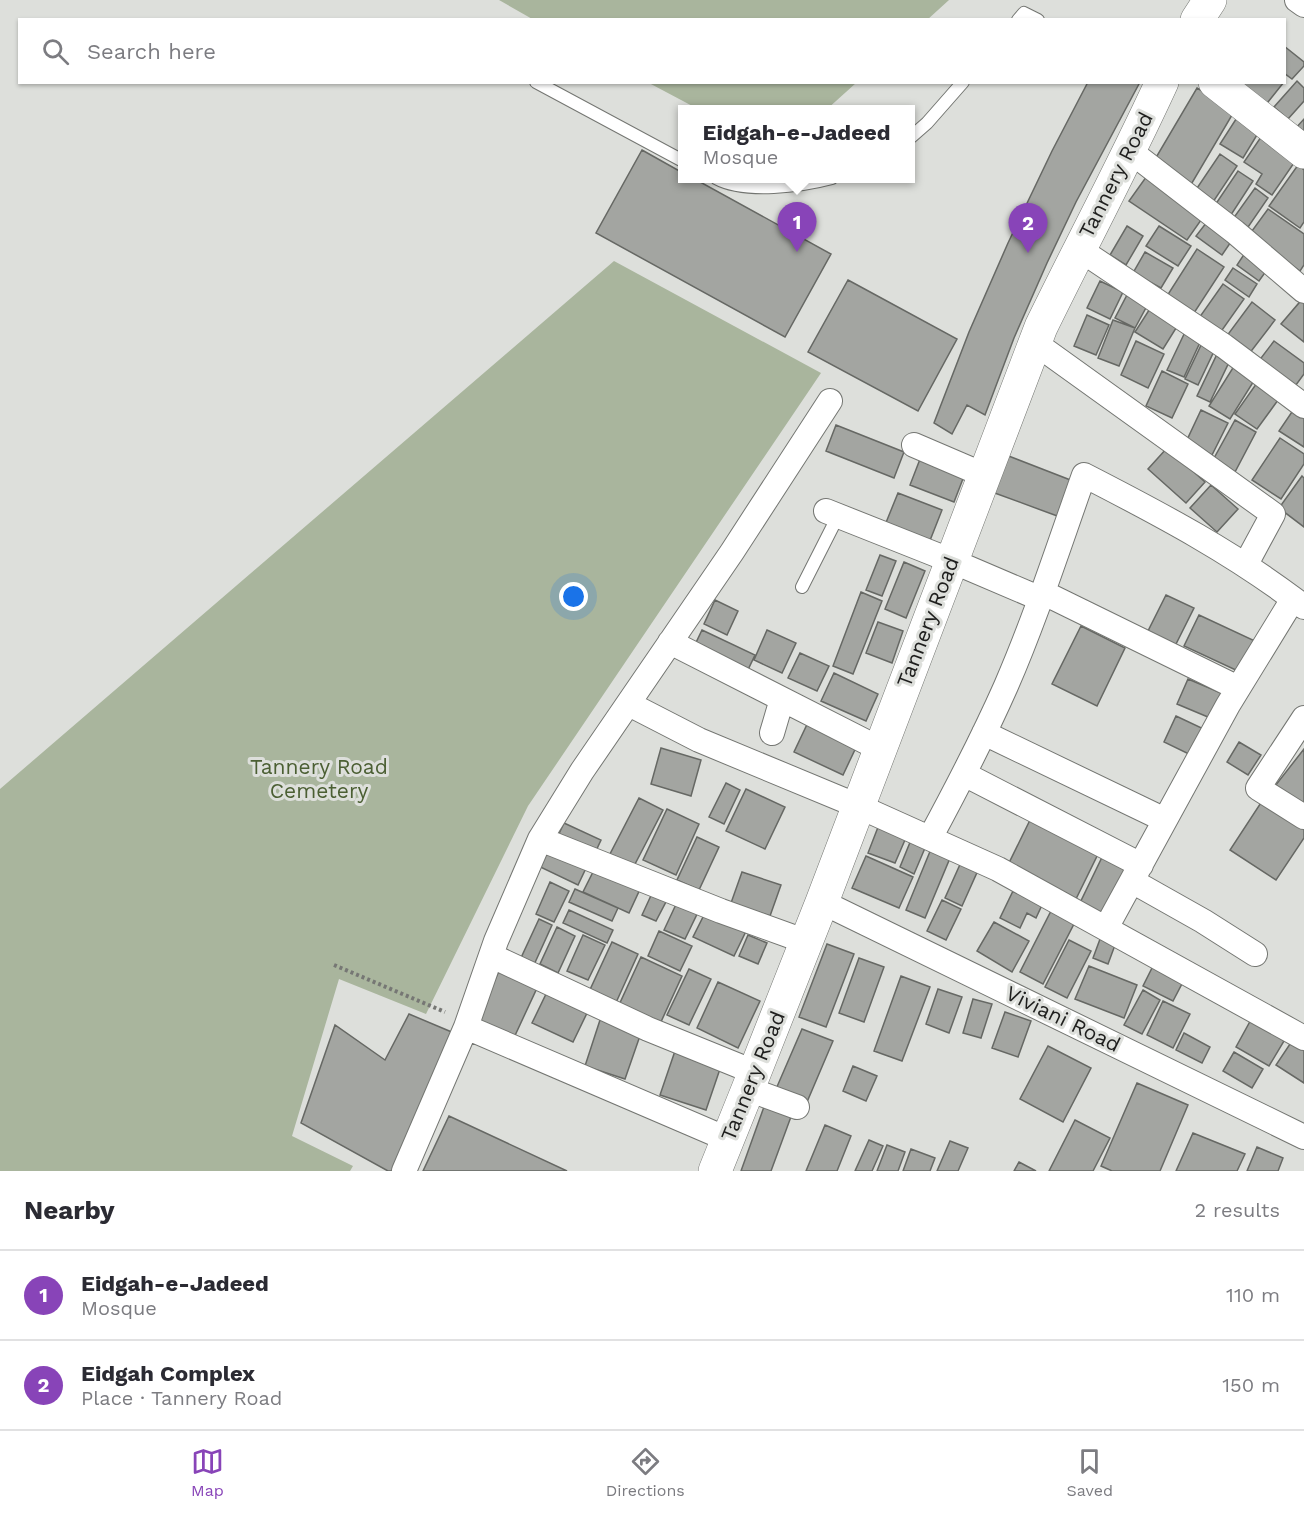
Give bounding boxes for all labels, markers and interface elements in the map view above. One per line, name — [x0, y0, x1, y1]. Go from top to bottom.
search box — [18, 18, 1286, 84]
icon: search — [39, 35, 72, 68]
text: Search here — [87, 39, 216, 64]
popup — [678, 105, 915, 183]
street label: Tannery Road — [1073, 108, 1158, 242]
text: Eidgah-e-Jadeed — [703, 120, 890, 145]
text: Mosque — [703, 145, 778, 169]
pin: 1 — [778, 202, 816, 252]
pin: 2 — [1008, 204, 1048, 253]
street label: Tannery Road — [891, 553, 964, 691]
your location — [559, 582, 588, 611]
park label: Tannery Road Cemetery — [250, 754, 388, 803]
street label: Viviani Road — [1002, 980, 1125, 1057]
street label: Tannery Road — [715, 1007, 790, 1144]
text: Nearby — [24, 1195, 115, 1225]
text: 2 results — [1195, 1198, 1280, 1222]
text: Eidgah-e-Jadeed — [81, 1271, 269, 1296]
text: 1 — [39, 1283, 48, 1307]
text: 110 m — [1226, 1283, 1280, 1307]
text: Mosque — [81, 1296, 157, 1320]
text: Eidgah Complex — [81, 1361, 255, 1386]
text: 2 — [38, 1373, 49, 1397]
text: 150 m — [1222, 1373, 1280, 1397]
text: Place · Tannery Road — [81, 1386, 282, 1410]
tab: Map — [191, 1445, 224, 1500]
tab: Directions — [606, 1445, 685, 1500]
tab: Saved — [1067, 1445, 1113, 1500]

